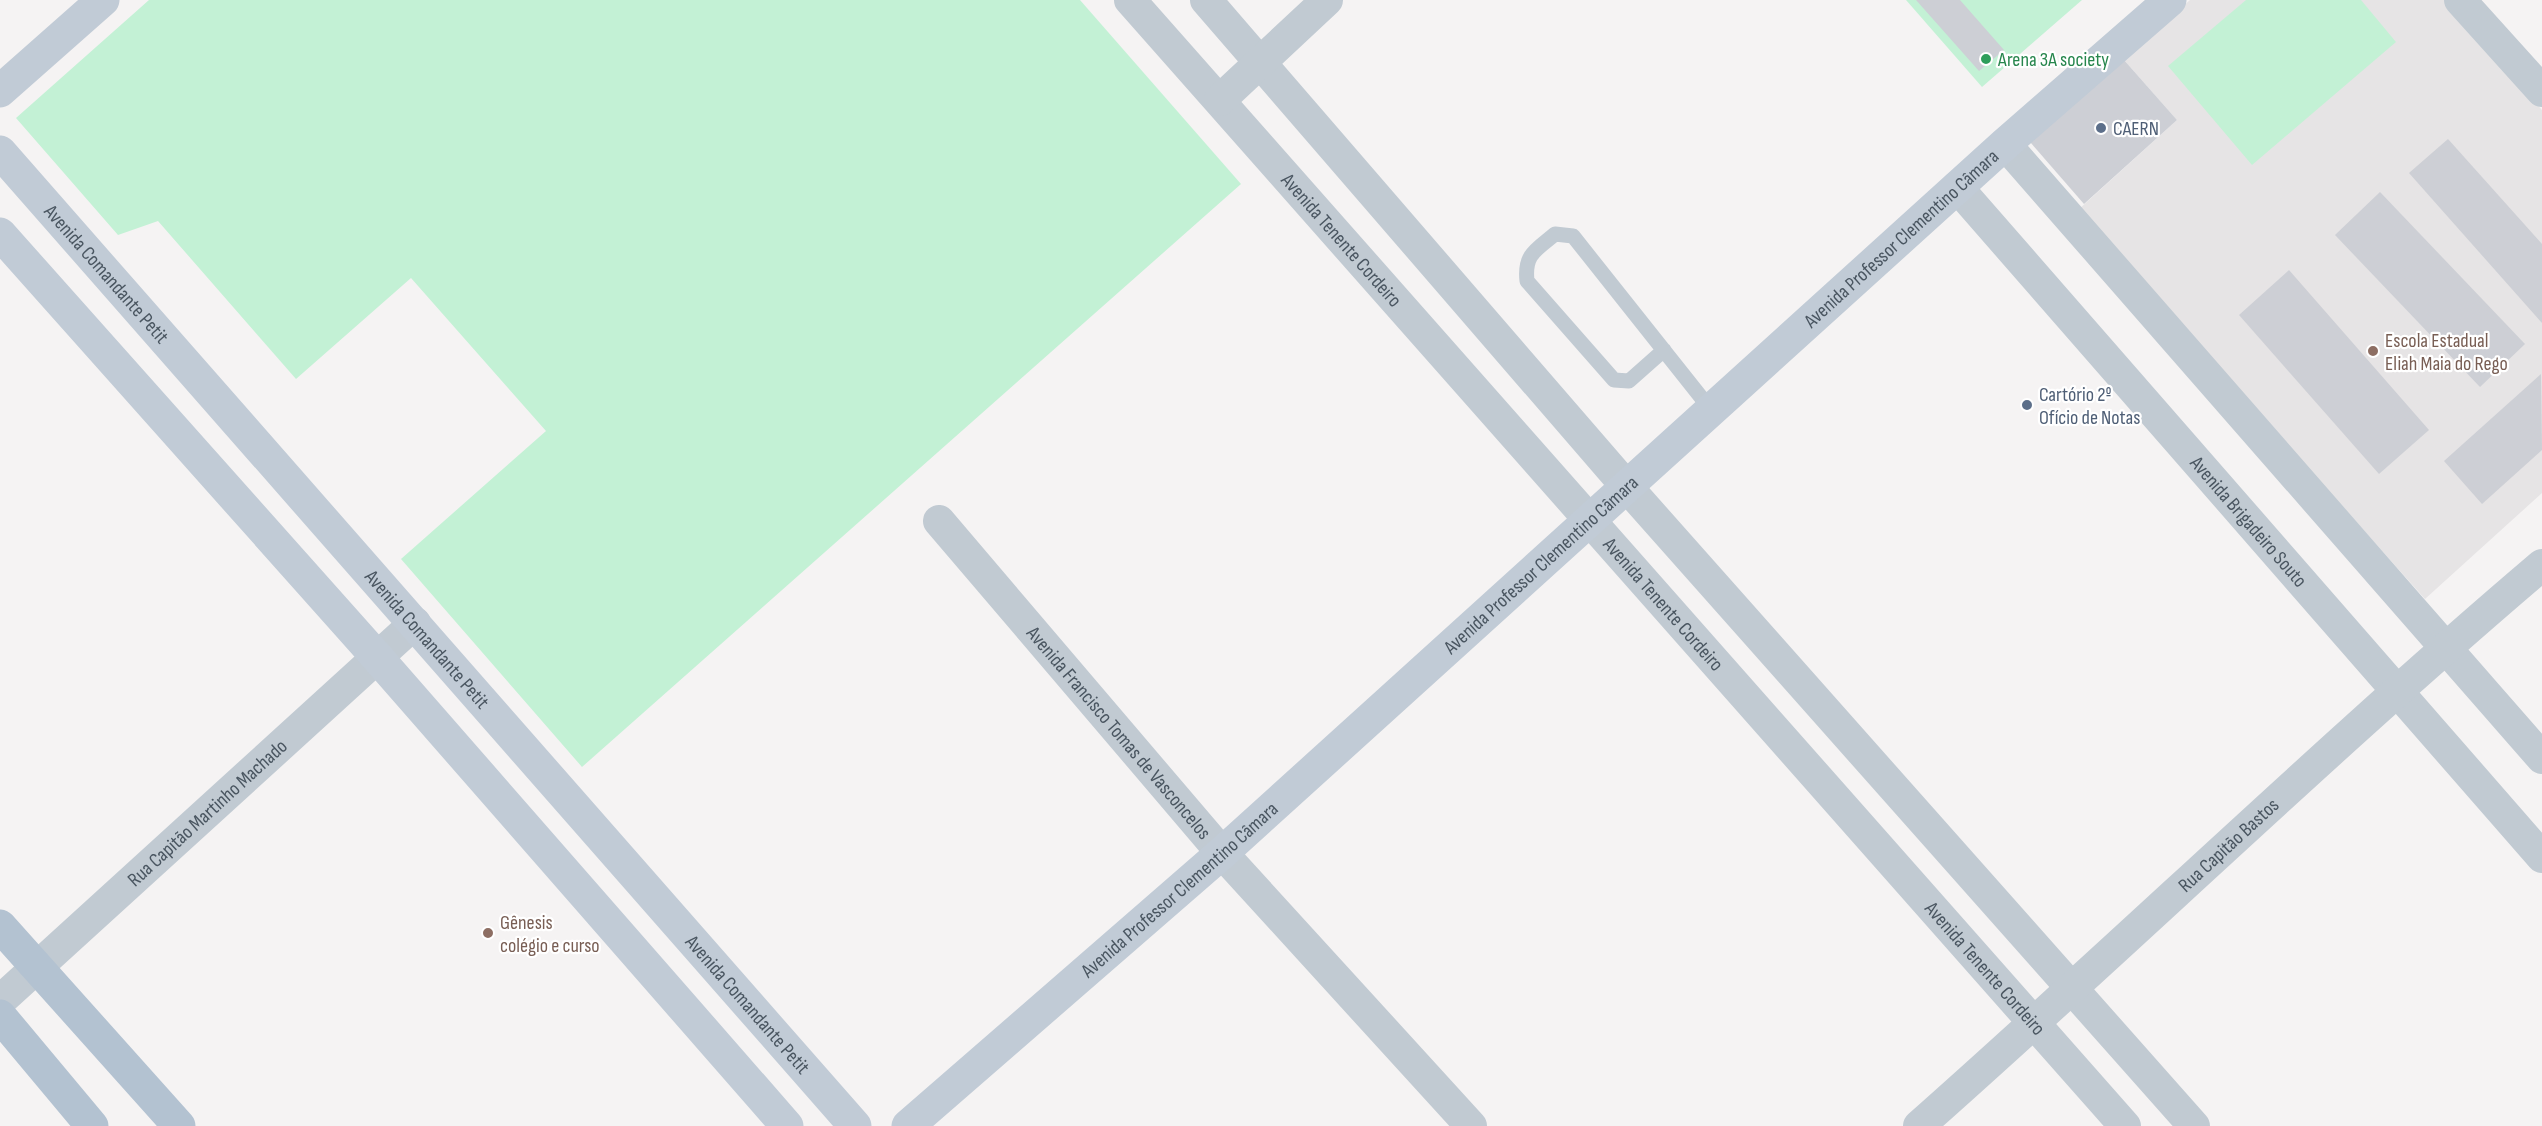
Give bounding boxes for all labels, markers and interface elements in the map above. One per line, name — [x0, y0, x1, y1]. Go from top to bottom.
place label: Arena 3A society — [1997, 48, 2109, 72]
marker: Arena 3A society — [1979, 52, 1993, 66]
place label: CAERN — [2113, 117, 2159, 141]
marker: CAERN — [2094, 121, 2108, 135]
street label: Avenida Professor Clementino Câmara — [1799, 145, 2004, 334]
street label: Avenida Tenente Cordeiro — [1275, 168, 1406, 312]
street label: Avenida Comandante Petit — [38, 199, 173, 349]
place label: Escola Estadual Eliah Maia do Rego — [2385, 329, 2508, 376]
marker: Escola Estadual Eliah Maia do Rego — [2366, 344, 2380, 358]
place label: Cartório 2º Ofício de Notas — [2039, 383, 2141, 430]
marker: Cartório 2º Ofício de Notas — [2020, 398, 2034, 412]
street label: Avenida Brigadeiro Souto — [2184, 451, 2312, 592]
street label: Avenida Professor Clementino Câmara — [1438, 471, 1644, 660]
street label: Avenida Tenente Cordeiro — [1597, 532, 1728, 676]
street label: Avenida Comandante Petit — [359, 565, 494, 714]
street label: Avenida Francisco Tomas de Vasconcelos — [1021, 621, 1216, 845]
street label: Rua Capitão Martinho Machado — [123, 734, 292, 892]
street label: Rua Capitão Bastos — [2174, 793, 2284, 898]
street label: Avenida Professor Clementino Câmara — [1076, 797, 1283, 984]
street label: Avenida Tenente Cordeiro — [1919, 896, 2050, 1040]
place label: Gênesis colégio e curso — [500, 911, 600, 958]
marker: Gênesis colégio e curso — [481, 926, 495, 940]
street label: Avenida Comandante Petit — [679, 930, 815, 1079]

